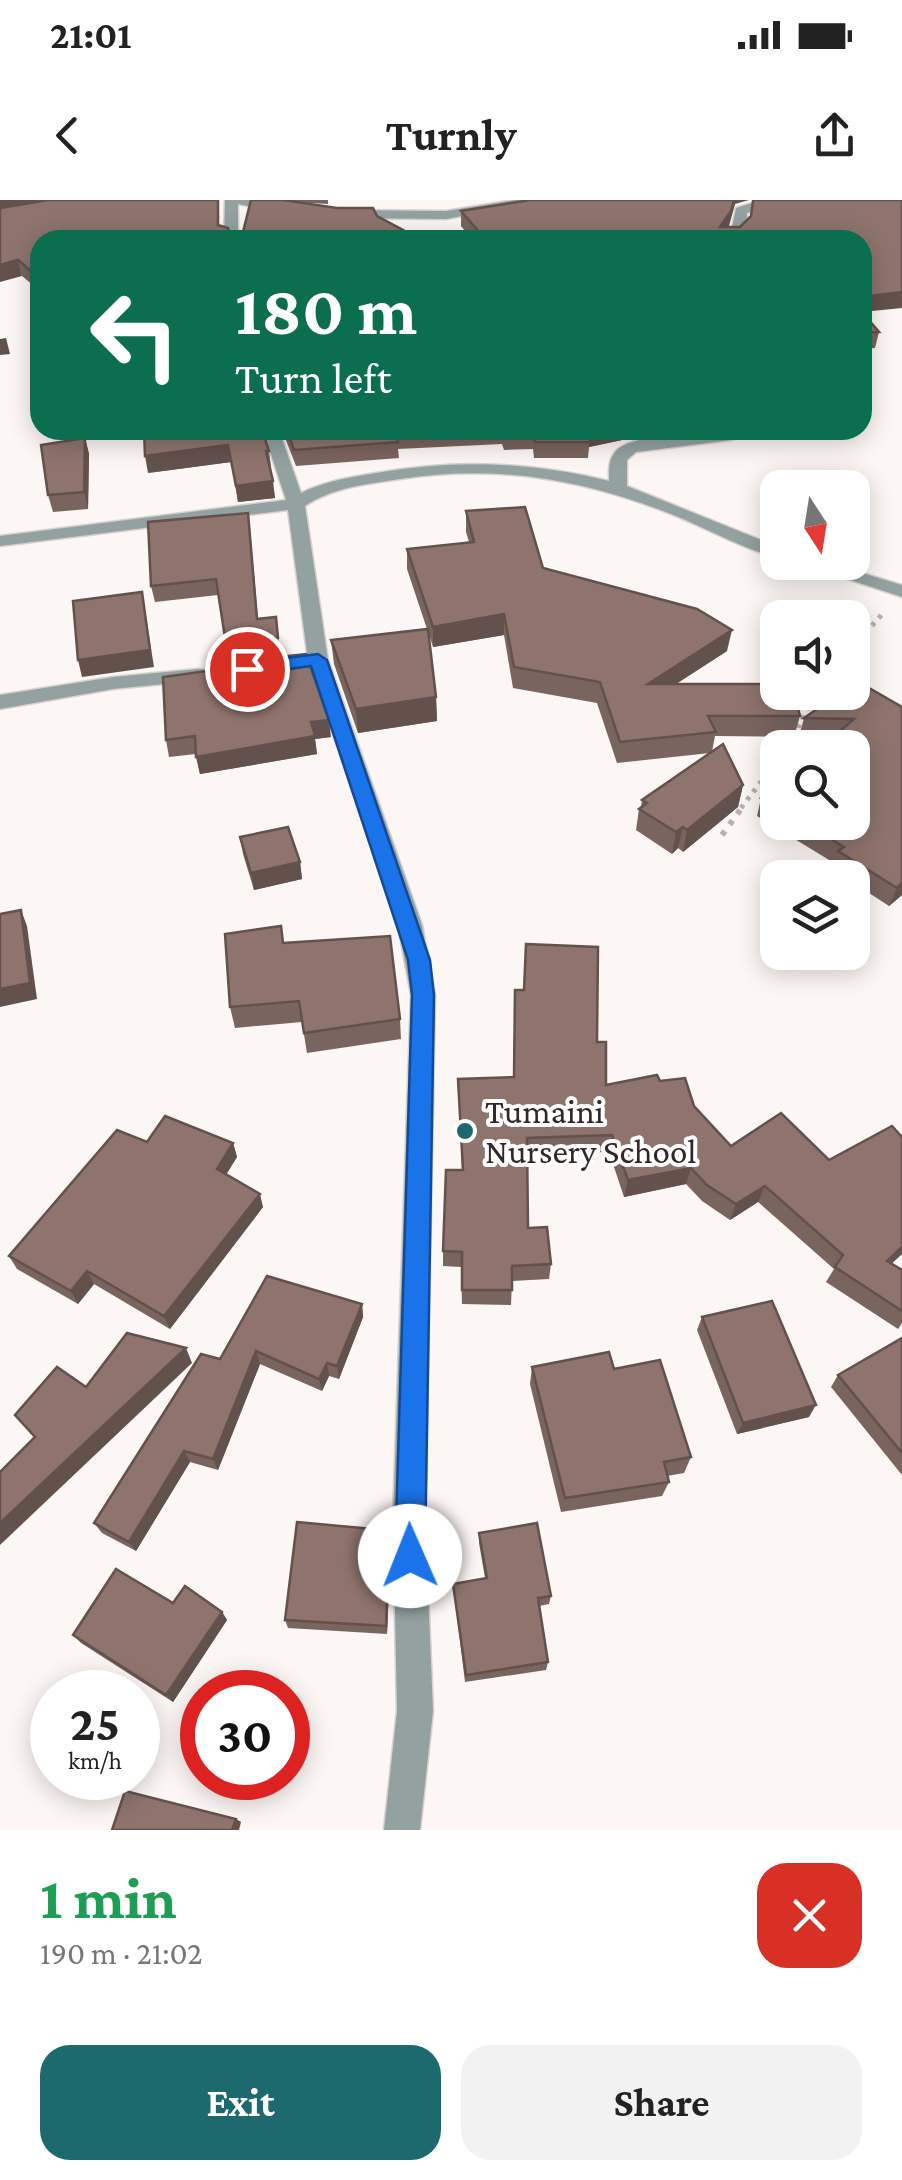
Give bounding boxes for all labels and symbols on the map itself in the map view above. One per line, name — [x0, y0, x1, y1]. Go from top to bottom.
north arrow — [760, 470, 870, 580]
pin — [205, 627, 290, 712]
place label: Tumaini Nursery School — [485, 1092, 697, 1171]
marker: Tumaini Nursery School — [454, 1120, 476, 1142]
position arrow — [358, 1504, 462, 1608]
speed limit sign: 30 — [180, 1670, 310, 1800]

